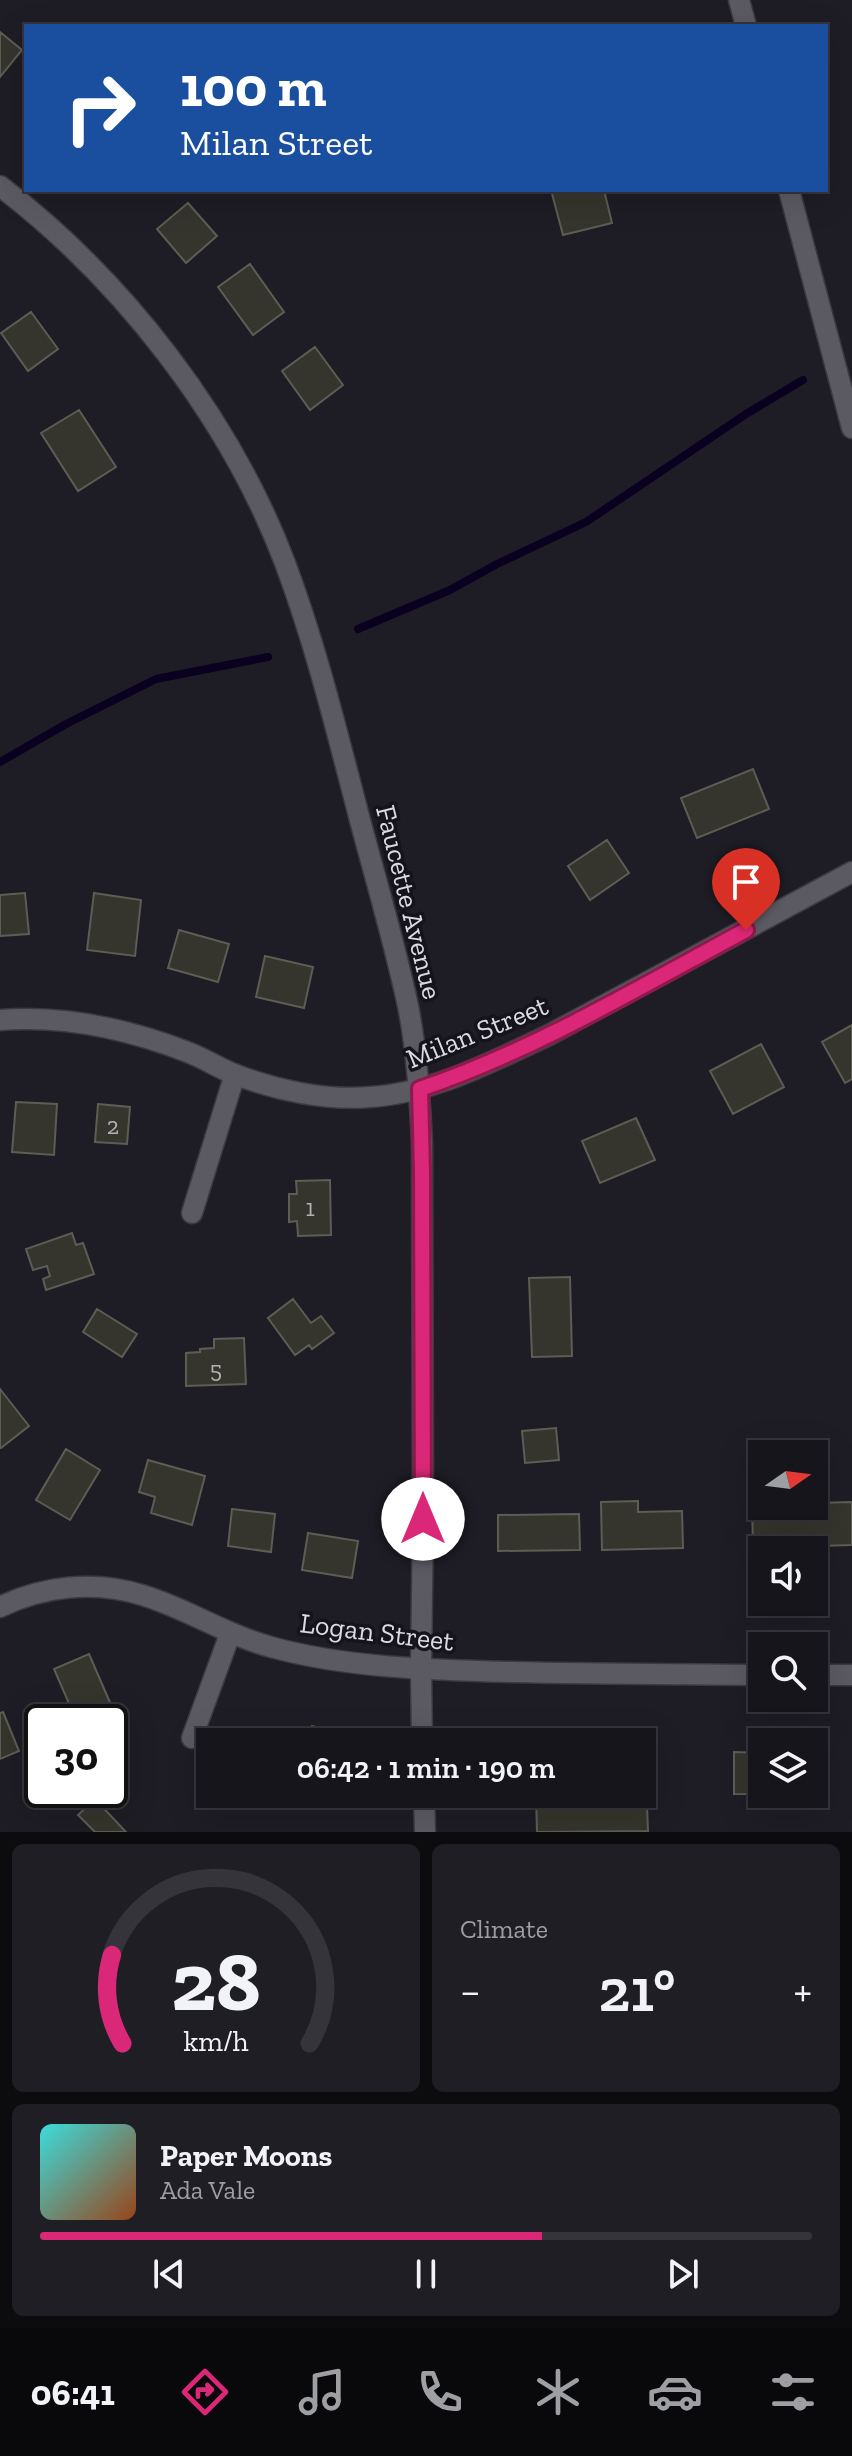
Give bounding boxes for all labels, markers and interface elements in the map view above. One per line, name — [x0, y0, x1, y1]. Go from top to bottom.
text: 100 m — [180, 53, 327, 120]
icon: right — [48, 56, 152, 160]
text: Milan Street — [180, 121, 372, 164]
street label: Faucette Avenue — [369, 802, 449, 1002]
pin — [712, 848, 780, 930]
icon: arrive — [724, 860, 768, 904]
street label: Milan Street — [401, 988, 553, 1075]
house number: 2 — [107, 1111, 119, 1140]
house number: 1 — [305, 1193, 315, 1222]
house number: 5 — [210, 1355, 222, 1384]
north arrow — [748, 1440, 828, 1520]
map controls — [748, 1440, 828, 1808]
position arrow — [381, 1477, 465, 1561]
button: sound — [748, 1536, 828, 1616]
street label: Logan Street — [298, 1606, 456, 1658]
button: search — [748, 1632, 828, 1712]
speed limit sign: 30 — [24, 1704, 128, 1808]
button: layers — [748, 1728, 828, 1808]
text: 06:42 · 1 min · 190 m — [297, 1750, 555, 1786]
text: Climate — [460, 1913, 548, 1945]
text: 28 — [171, 1931, 261, 2031]
text: 21° — [599, 1954, 675, 2026]
text: − — [460, 1964, 481, 2017]
text: + — [793, 1964, 812, 2017]
text: km/h — [183, 2024, 249, 2058]
text: Paper Moons — [160, 2138, 332, 2174]
text: Ada Vale — [160, 2174, 255, 2206]
icon: previous — [147, 2252, 191, 2296]
icon: pause — [404, 2252, 448, 2296]
icon: next — [661, 2252, 705, 2296]
icon: directions — [177, 2364, 233, 2420]
icon: music — [294, 2364, 350, 2420]
icon: phone — [412, 2364, 468, 2420]
icon: climate — [530, 2364, 586, 2420]
icon: car — [647, 2364, 703, 2420]
icon: filters — [765, 2364, 821, 2420]
text: 06:41 — [31, 2371, 115, 2414]

